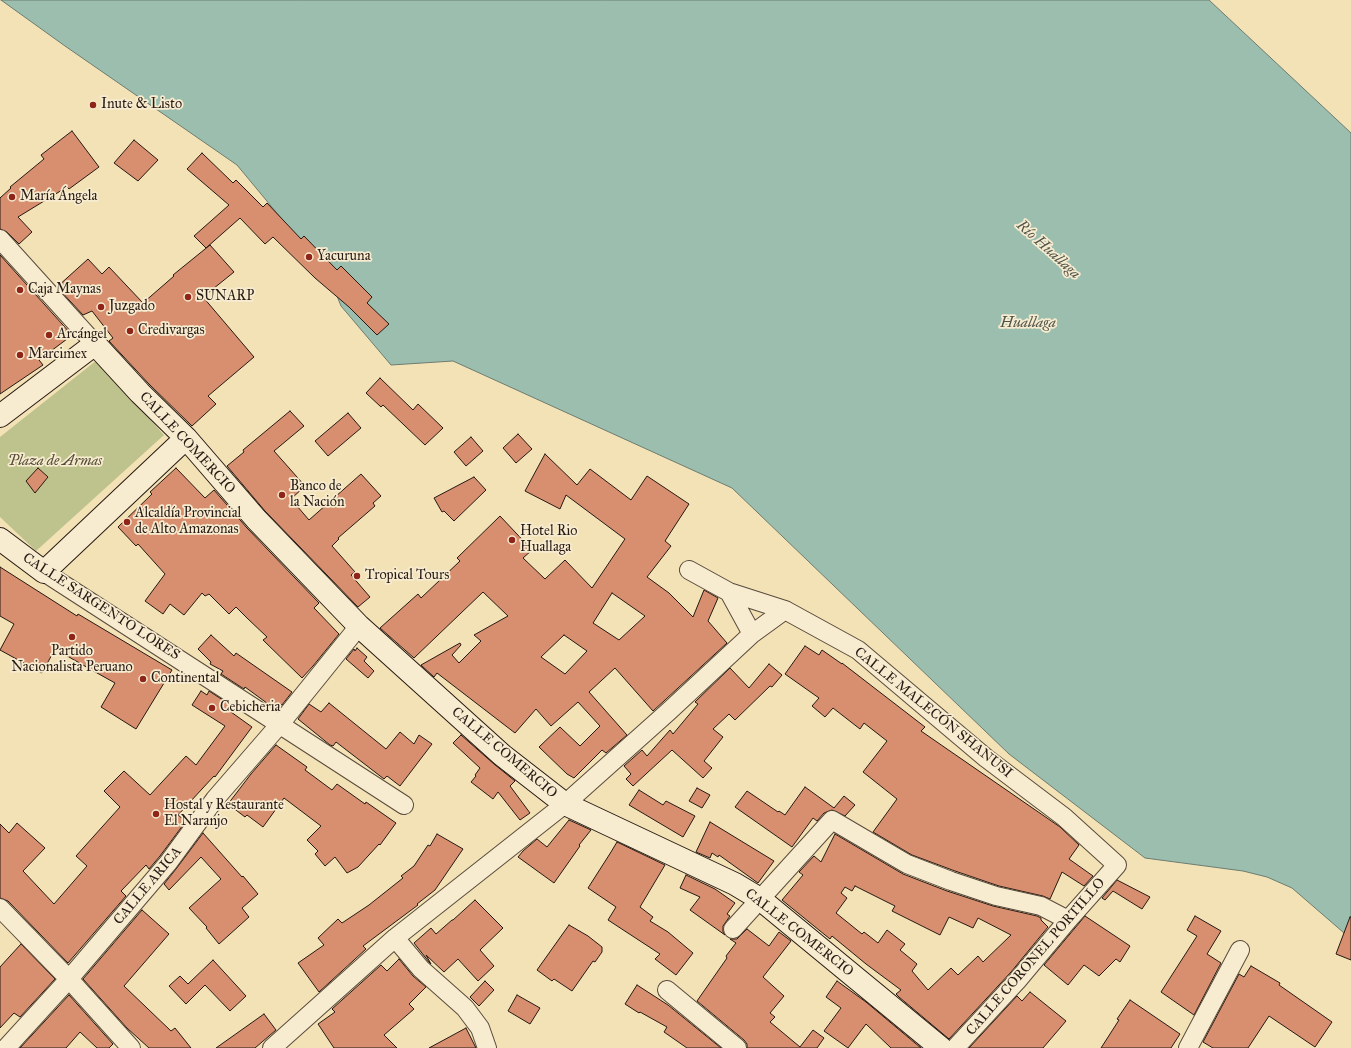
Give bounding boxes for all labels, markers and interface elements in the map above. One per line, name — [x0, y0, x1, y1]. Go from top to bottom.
place label: Inute & Listo — [101, 97, 182, 113]
marker: Inute & Listo — [88, 100, 98, 110]
place label: María Ángela — [20, 189, 97, 205]
marker: María Ángela — [7, 192, 17, 202]
water label: Río Huallaga — [1013, 217, 1083, 283]
place label: Yacuruna — [317, 249, 371, 265]
marker: Yacuruna — [304, 252, 314, 262]
place label: Caja Maynas — [28, 282, 101, 298]
marker: Caja Maynas — [15, 285, 25, 295]
place label: SUNARP — [196, 289, 254, 305]
marker: SUNARP — [183, 292, 193, 302]
place label: Juzgado — [109, 299, 155, 315]
marker: Juzgado — [96, 302, 106, 312]
water label: Huallaga — [1000, 314, 1056, 332]
place label: Credivargas — [138, 323, 205, 339]
marker: Credivargas — [125, 326, 135, 336]
place label: Arcángel — [57, 327, 107, 343]
marker: Arcángel — [44, 330, 54, 340]
place label: Marcimex — [28, 347, 87, 363]
marker: Marcimex — [15, 350, 25, 360]
street label: CALLE COMERCIO — [136, 389, 238, 497]
park label: Plaza de Armas — [8, 454, 102, 470]
place label: Banco de la Nación — [290, 479, 345, 512]
marker: Banco de la Nación — [277, 490, 287, 500]
place label: Alcaldía Provincial de Alto Amazonas — [135, 506, 241, 538]
marker: Alcaldía Provincial de Alto Amazonas — [122, 517, 132, 527]
place label: Hotel Rio Huallaga — [520, 524, 577, 556]
marker: Hotel Rio Huallaga — [507, 535, 517, 545]
street label: CALLE SARGENTO LORES — [19, 550, 183, 664]
place label: Tropical Tours — [365, 568, 449, 584]
marker: Tropical Tours — [352, 571, 362, 581]
marker: Partido Nacionalista Peruano — [67, 632, 77, 642]
place label: Partido Nacionalista Peruano — [11, 644, 133, 676]
street label: CALLE MALECÓN SHANUSI — [851, 644, 1015, 782]
place label: Continental — [151, 671, 220, 687]
marker: Continental — [138, 674, 148, 684]
place label: Cebicheria — [220, 700, 280, 716]
marker: Cebicheria — [207, 703, 217, 713]
street label: CALLE COMERCIO — [448, 704, 560, 802]
place label: Hostal y Restaurante El Naranjo — [164, 798, 284, 830]
marker: Hostal y Restaurante El Naranjo — [151, 809, 161, 819]
street label: CALLE ARICA — [110, 844, 186, 928]
street label: CALLE CORONEL PORTILLO — [963, 875, 1109, 1039]
street label: CALLE COMERCIO — [741, 885, 857, 981]

